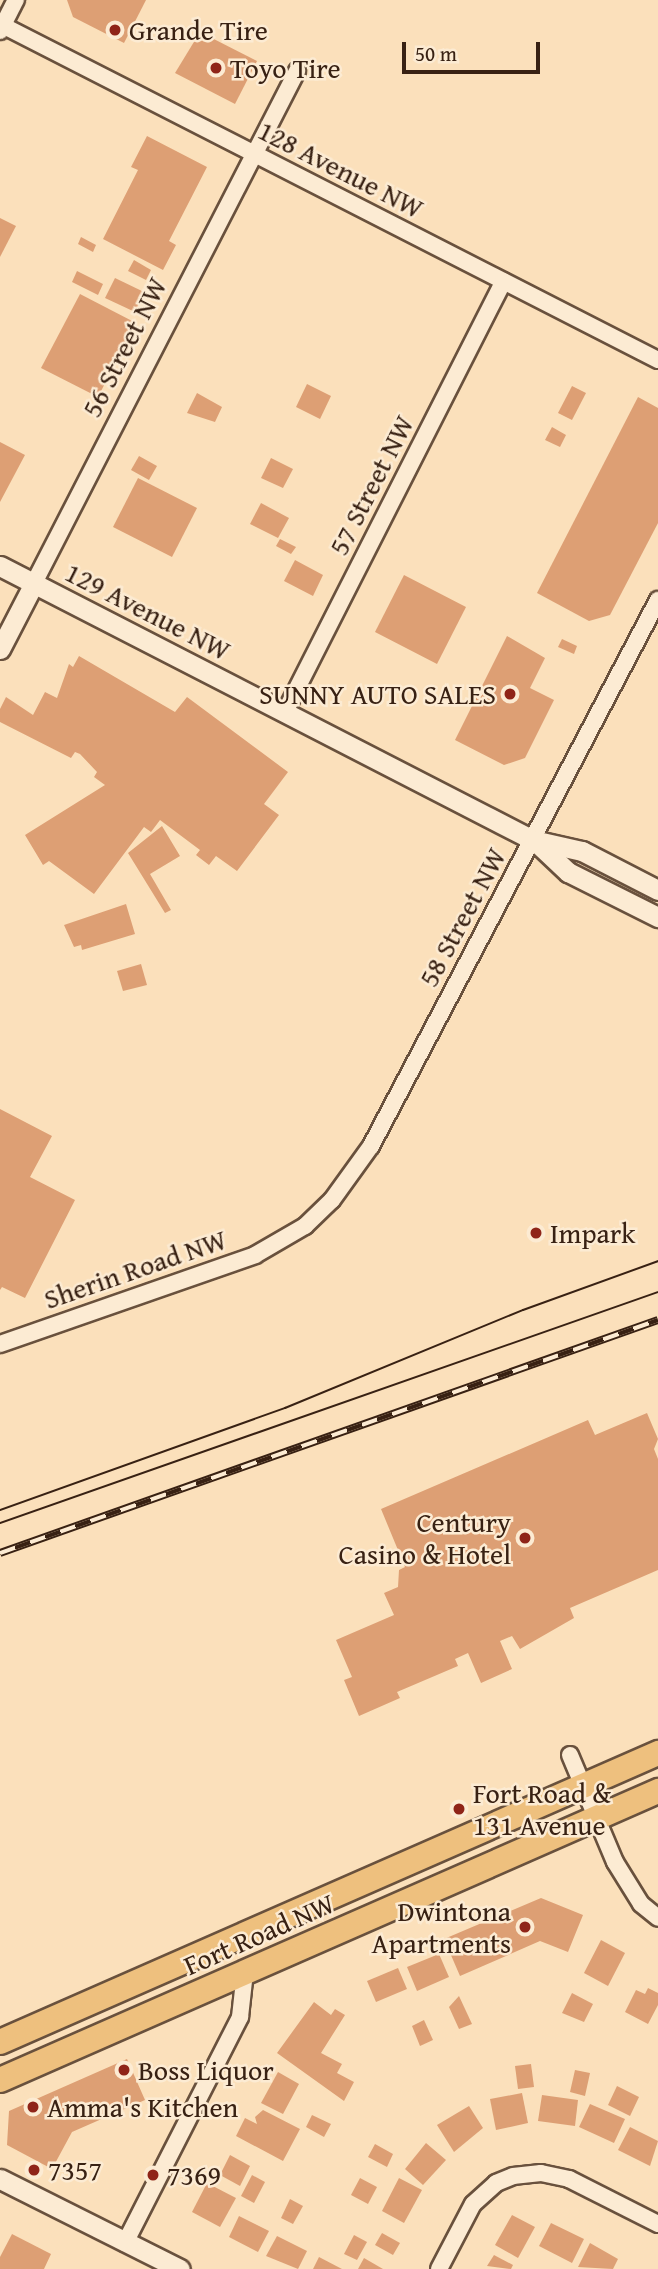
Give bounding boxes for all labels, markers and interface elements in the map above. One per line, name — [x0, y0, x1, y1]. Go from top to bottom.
place label: Grande Tire — [129, 13, 268, 47]
marker: Grande Tire — [107, 22, 123, 38]
scale bar — [406, 28, 544, 72]
text: 50 m — [415, 38, 457, 69]
place label: Toyo Tire — [230, 51, 341, 85]
marker: Toyo Tire — [208, 60, 224, 76]
street label: 128 Avenue NW — [253, 113, 429, 225]
street label: 56 Street NW — [74, 272, 174, 422]
street label: 57 Street NW — [321, 410, 421, 560]
street label: 129 Avenue NW — [60, 555, 236, 667]
place label: SUNNY AUTO SALES — [259, 677, 496, 711]
marker: SUNNY AUTO SALES — [502, 686, 518, 702]
street label: 58 Street NW — [411, 842, 513, 992]
place label: Impark — [550, 1216, 636, 1250]
street label: Sherin Road NW — [39, 1222, 231, 1316]
marker: Impark — [528, 1225, 544, 1241]
place label: Century Casino & Hotel — [339, 1505, 511, 1571]
marker: Century Casino & Hotel — [517, 1530, 533, 1546]
place label: Fort Road & 131 Avenue — [473, 1776, 611, 1842]
marker: Fort Road & 131 Avenue — [451, 1801, 467, 1817]
street label: Fort Road NW — [178, 1886, 340, 1982]
place label: Dwintona Apartments — [372, 1894, 511, 1960]
marker: Dwintona Apartments — [517, 1919, 533, 1935]
place label: Boss Liquor — [138, 2053, 274, 2087]
marker: Boss Liquor — [116, 2062, 132, 2078]
place label: Amma's Kitchen — [47, 2090, 238, 2124]
marker: Amma's Kitchen — [25, 2099, 41, 2115]
place label: 7357 — [48, 2153, 102, 2187]
place label: 7369 — [167, 2158, 221, 2192]
marker: 7357 — [26, 2162, 42, 2178]
marker: 7369 — [145, 2167, 161, 2183]

